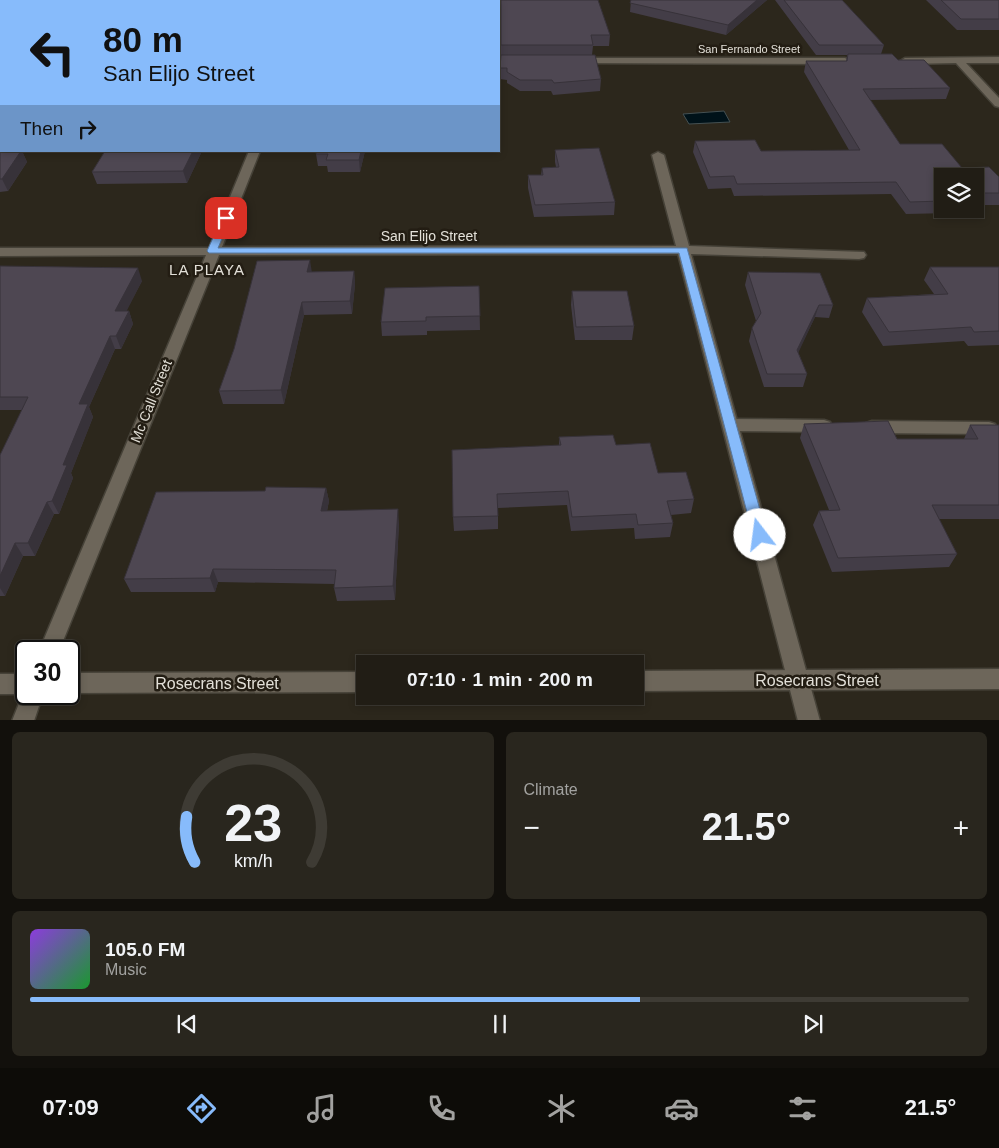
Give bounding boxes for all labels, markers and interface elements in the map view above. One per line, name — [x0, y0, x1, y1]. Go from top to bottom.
icon: left — [20, 20, 85, 85]
text: 80 m — [103, 20, 183, 59]
street label: San Fernando Street — [698, 43, 800, 55]
text: San Elijo Street — [103, 61, 255, 86]
icon: right — [73, 115, 101, 143]
text: Then — [20, 118, 63, 139]
map controls — [934, 168, 984, 218]
button: layers — [934, 168, 984, 218]
pin — [205, 197, 247, 239]
icon: arrive — [212, 204, 240, 232]
street label: San Elijo Street — [381, 228, 477, 244]
district label: LA PLAYA — [169, 261, 245, 278]
street label: Mc Call Street — [127, 357, 175, 445]
position arrow — [733, 508, 785, 560]
speed limit sign: 30 — [15, 640, 80, 705]
text: 07:10 · 1 min · 200 m — [407, 669, 593, 690]
street label: Rosecrans Street — [755, 672, 879, 689]
street label: Rosecrans Street — [155, 675, 279, 692]
text: Climate — [524, 781, 578, 798]
text: 23 — [224, 794, 282, 852]
text: 21.5° — [702, 806, 791, 848]
text: − — [524, 812, 540, 843]
text: + — [953, 812, 969, 843]
text: km/h — [233, 851, 272, 871]
text: 105.0 FM — [105, 939, 185, 960]
text: Music — [105, 961, 147, 978]
icon: previous — [173, 1010, 201, 1038]
icon: pause — [486, 1010, 514, 1038]
icon: next — [799, 1010, 827, 1038]
icon: directions — [184, 1091, 219, 1126]
icon: music — [304, 1091, 339, 1126]
icon: phone — [424, 1091, 459, 1126]
icon: climate — [544, 1091, 579, 1126]
icon: car — [664, 1091, 699, 1126]
icon: filters — [785, 1091, 820, 1126]
text: 07:09 — [43, 1095, 99, 1120]
text: 21.5° — [905, 1095, 956, 1120]

